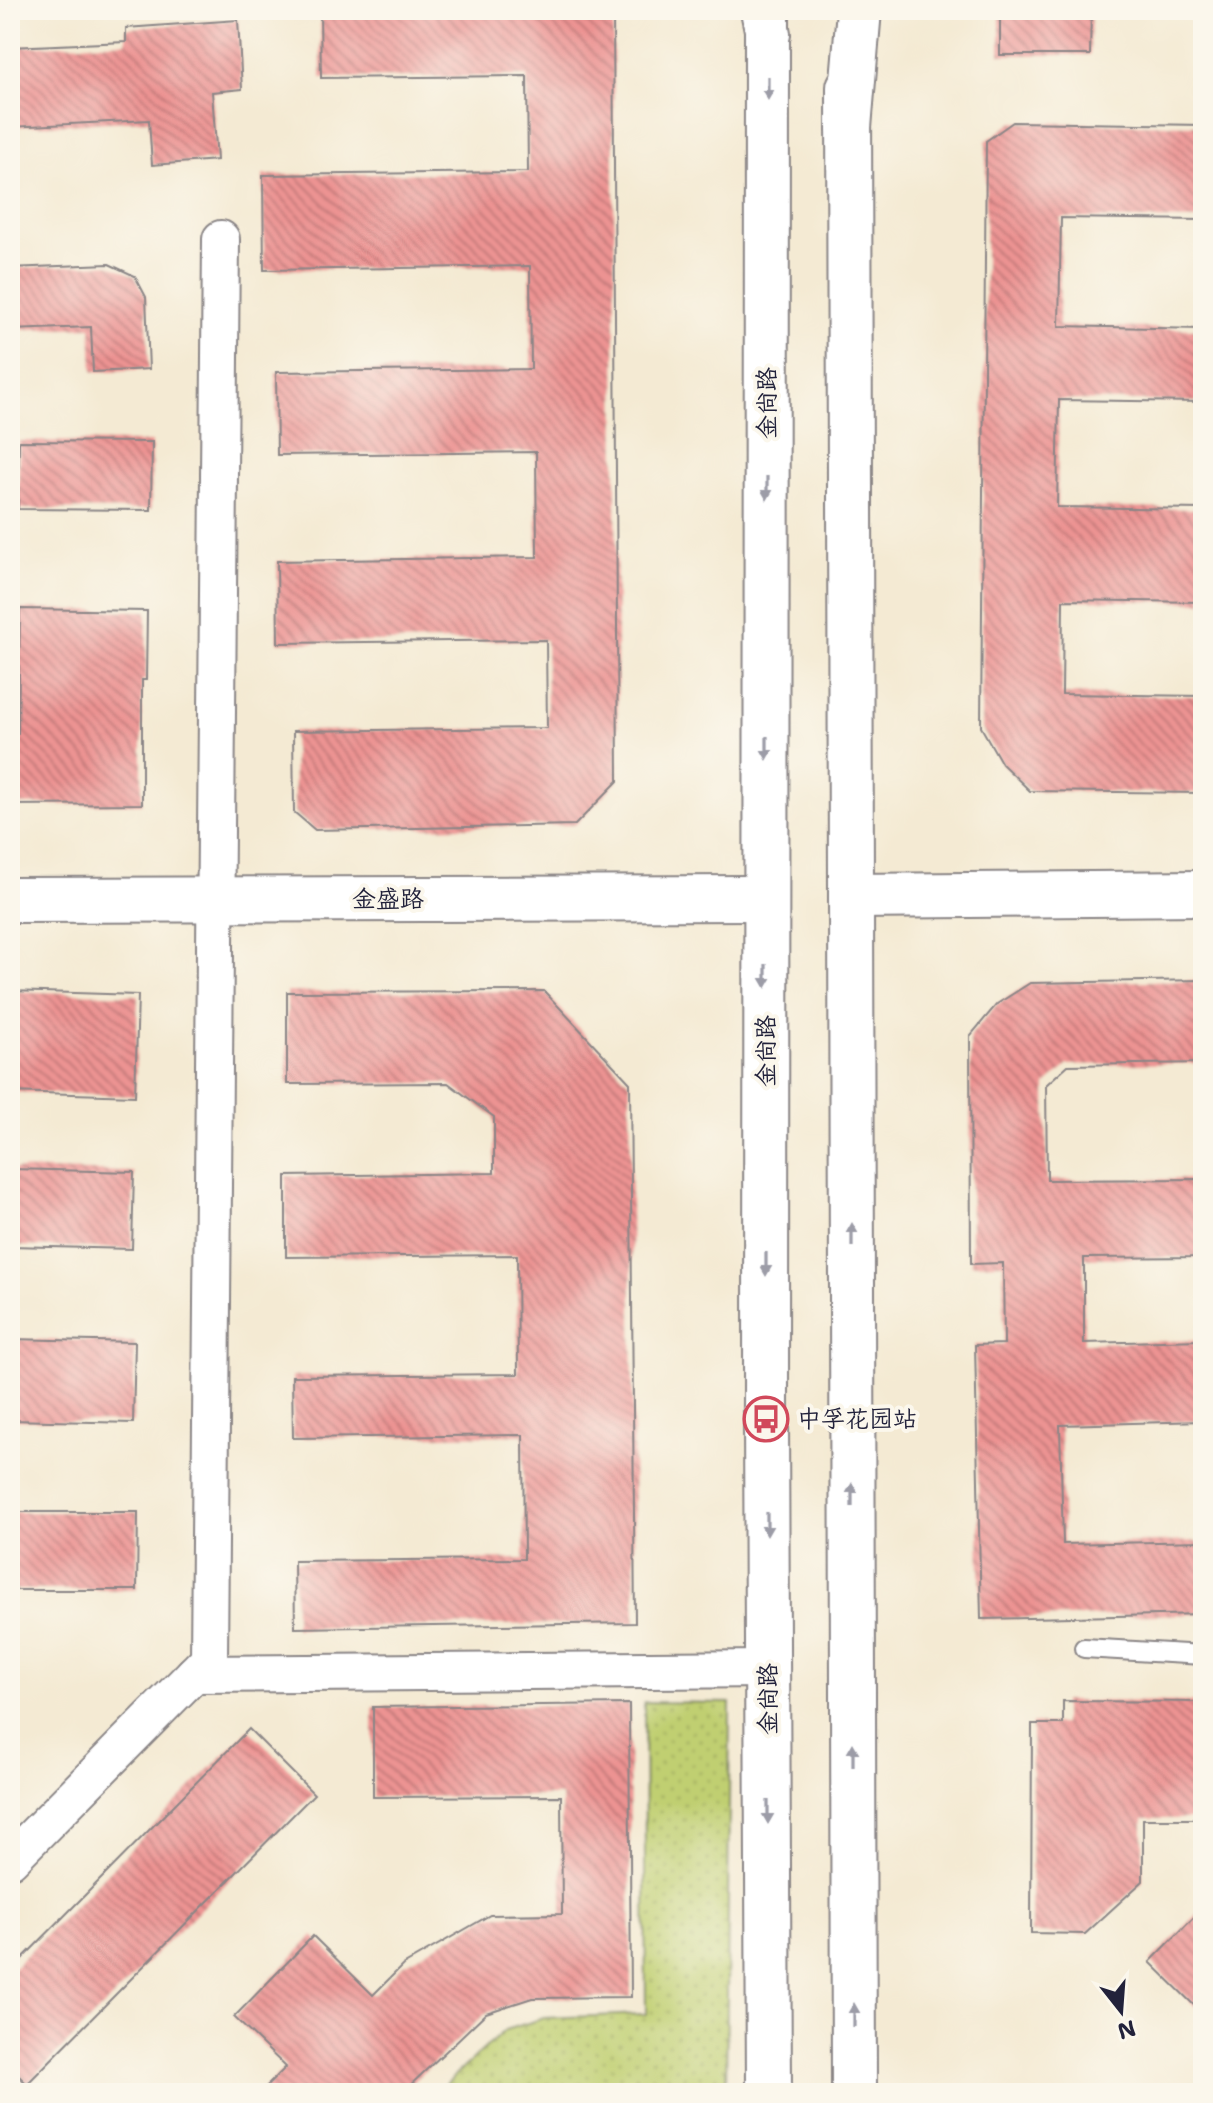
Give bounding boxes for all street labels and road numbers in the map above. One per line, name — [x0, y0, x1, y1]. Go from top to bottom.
street label: 金尚路 — [751, 367, 783, 439]
street label: 金盛路 — [352, 883, 424, 915]
street label: 金尚路 — [750, 1015, 782, 1087]
street label: 金尚路 — [752, 1663, 784, 1735]

